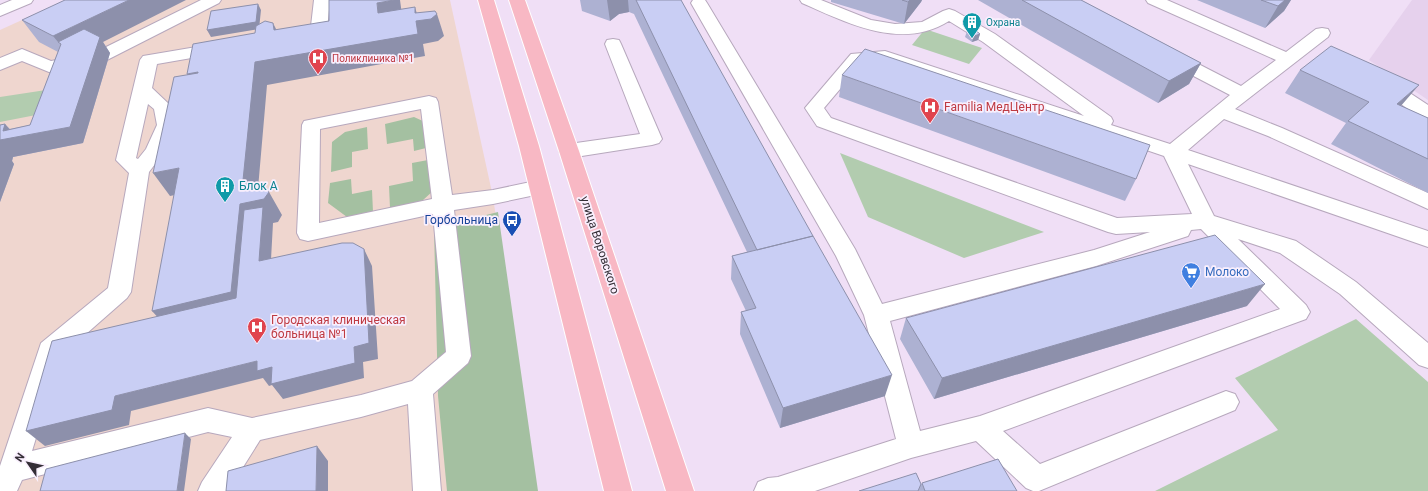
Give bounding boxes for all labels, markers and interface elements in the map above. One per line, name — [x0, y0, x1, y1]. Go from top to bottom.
building icon: Охрана — [961, 11, 983, 39]
place label: Охрана — [986, 17, 1020, 28]
hospital icon: Поликлиника №1 — [307, 47, 329, 75]
place label: Поликлиника №1 — [332, 53, 414, 64]
hospital icon: Familia МедЦентр — [919, 96, 941, 124]
place label: Familia МедЦентр — [944, 100, 1045, 114]
building icon: Блок А — [214, 175, 236, 203]
place label: Блок А — [239, 179, 278, 193]
street label: улица Воровского — [578, 194, 622, 296]
bus stop icon: Горбольница — [501, 209, 523, 237]
place label: Горбольница — [425, 213, 498, 227]
supermarket icon: Молоко — [1180, 261, 1202, 289]
place label: Молоко — [1205, 265, 1249, 279]
place label: Городская клиническая больница №1 — [271, 313, 406, 341]
hospital icon: Городская клиническая больница №1 — [246, 316, 268, 344]
north arrow — [8, 443, 48, 483]
text: N — [13, 451, 28, 465]

